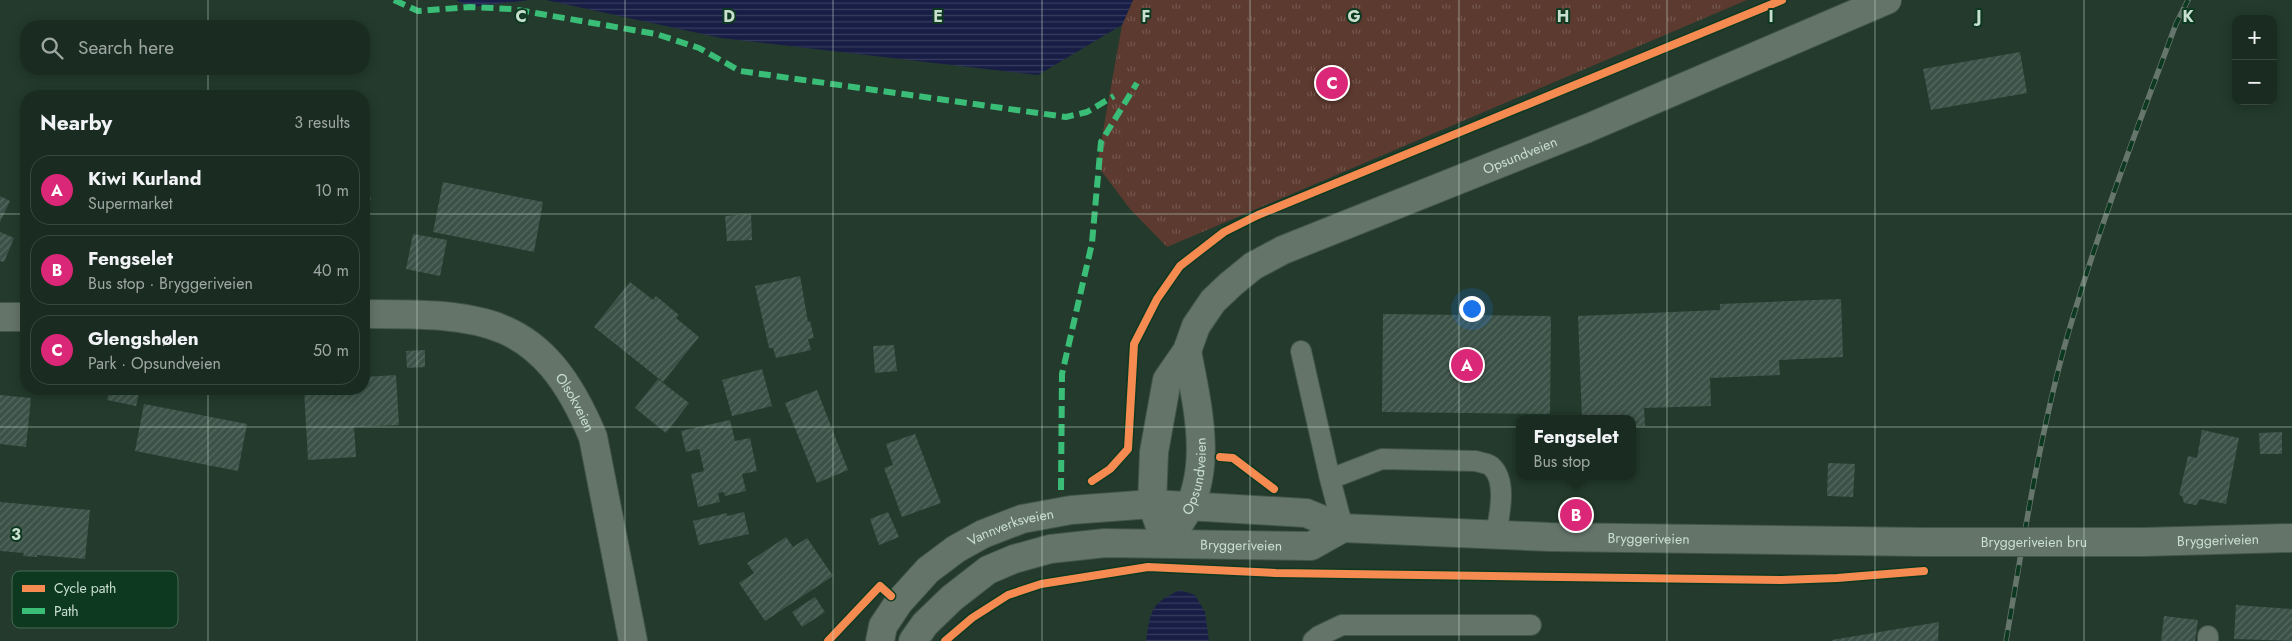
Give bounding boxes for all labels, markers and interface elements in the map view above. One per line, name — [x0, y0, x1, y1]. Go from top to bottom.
text: C — [515, 5, 527, 28]
text: D — [723, 5, 735, 28]
text: E — [933, 5, 943, 28]
text: F — [1142, 5, 1150, 28]
text: G — [1347, 5, 1361, 28]
text: H — [1557, 5, 1569, 28]
text: I — [1768, 5, 1774, 28]
text: J — [1973, 5, 1982, 28]
text: K — [2182, 5, 2194, 28]
map controls — [2232, 15, 2277, 105]
button: + — [2232, 15, 2277, 60]
search box — [20, 20, 370, 75]
icon: search — [38, 34, 66, 62]
text: Search here — [78, 34, 174, 61]
button: − — [2232, 60, 2277, 105]
pin: C — [1316, 64, 1348, 102]
text: Nearby — [40, 108, 112, 138]
text: 3 results — [294, 111, 350, 134]
street label: Opsundveien — [1480, 131, 1560, 179]
text: Kiwi Kurland — [88, 165, 201, 192]
text: A — [51, 179, 63, 202]
text: 10 m — [315, 179, 349, 202]
text: Supermarket — [88, 192, 173, 215]
text: Fengselet — [88, 245, 173, 272]
text: B — [52, 259, 62, 282]
text: 40 m — [313, 259, 349, 282]
text: Bus stop · Bryggeriveien — [88, 272, 253, 295]
your location — [1459, 296, 1485, 322]
text: Glengshølen — [88, 325, 199, 352]
text: C — [51, 339, 63, 362]
text: 50 m — [313, 339, 349, 362]
pin: A — [1451, 346, 1483, 384]
text: Park · Opsundveien — [88, 352, 221, 375]
street label: Olsokveien — [551, 369, 600, 435]
popup — [1516, 415, 1636, 480]
text: Fengselet — [1534, 423, 1618, 450]
street label: Opsundveien — [1177, 437, 1211, 518]
text: Bus stop — [1534, 450, 1590, 473]
pin: B — [1560, 496, 1592, 534]
street label: Vannverksveien — [964, 503, 1055, 551]
text: 3 — [11, 523, 21, 546]
street label: Bryggeriveien — [1607, 528, 1690, 549]
street label: Bryggeriveien — [2177, 529, 2259, 551]
street label: Bryggeriveien bru — [1981, 532, 2087, 552]
street label: Bryggeriveien — [1200, 534, 1282, 556]
legend — [12, 571, 178, 628]
text: Cycle path — [54, 578, 116, 598]
text: Path — [54, 601, 79, 621]

